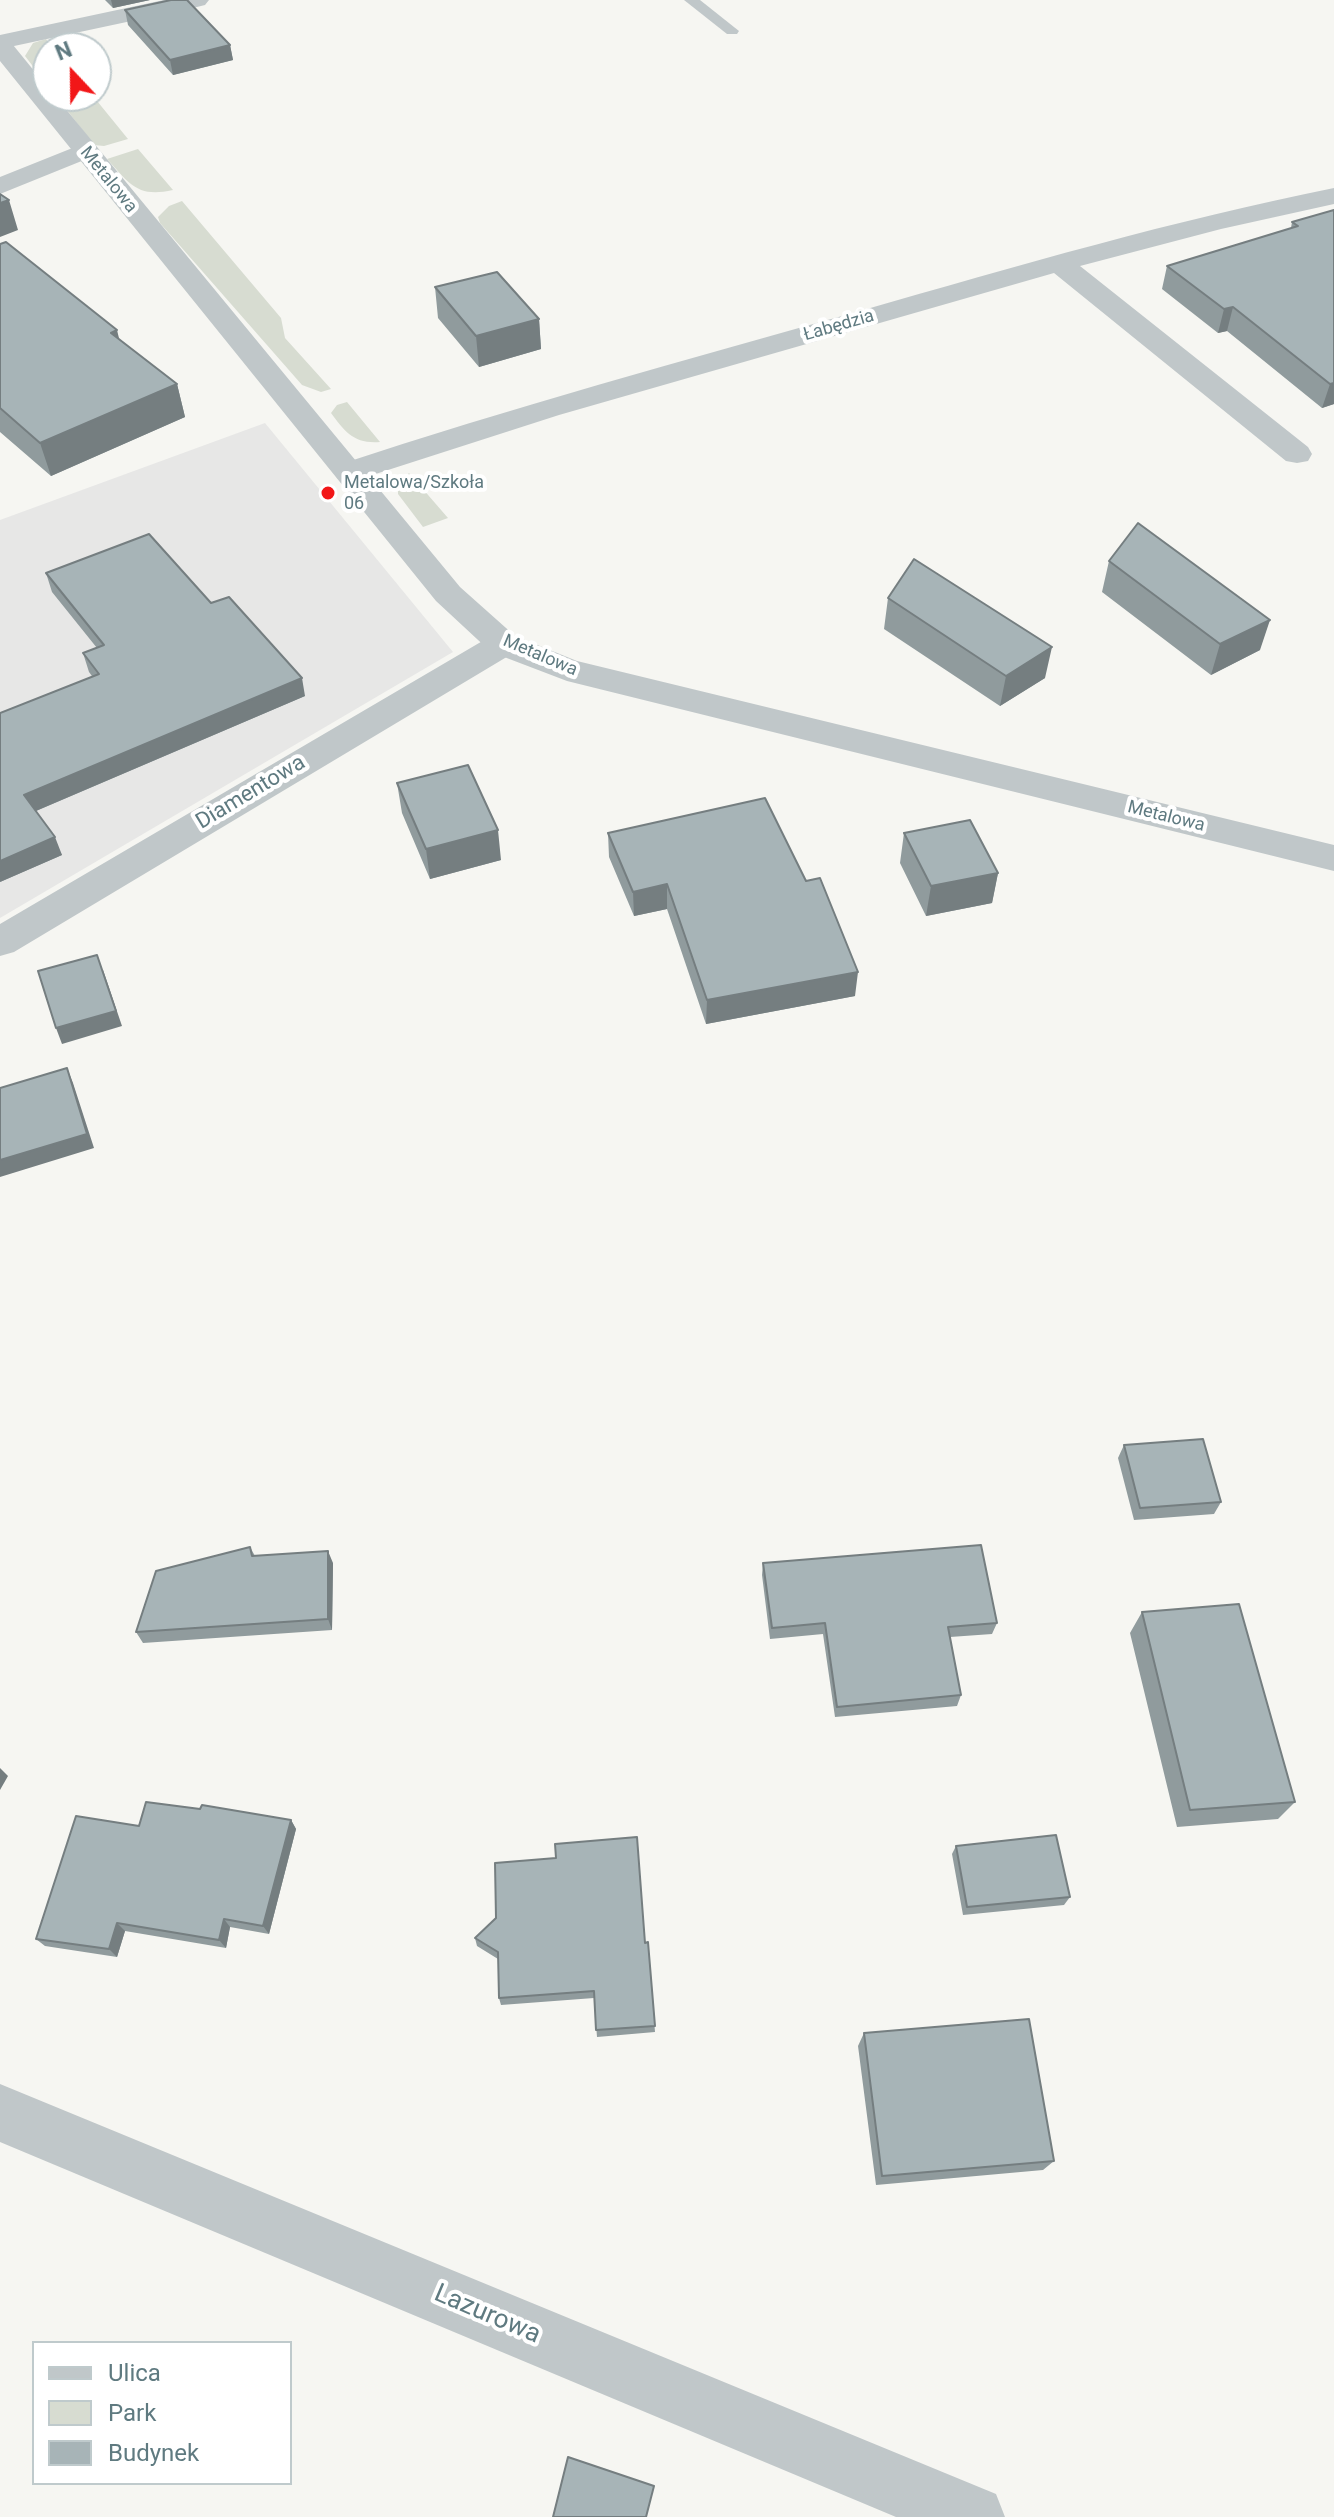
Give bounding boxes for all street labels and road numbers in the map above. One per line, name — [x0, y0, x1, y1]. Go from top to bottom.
street label: Metalowa — [75, 143, 141, 217]
street label: Łabędzia — [801, 306, 877, 346]
street label: Metalowa — [499, 631, 581, 681]
street label: Diamentowa — [192, 750, 310, 836]
street label: Metalowa — [1125, 797, 1207, 837]
street label: Lazurowa — [429, 2279, 545, 2351]

